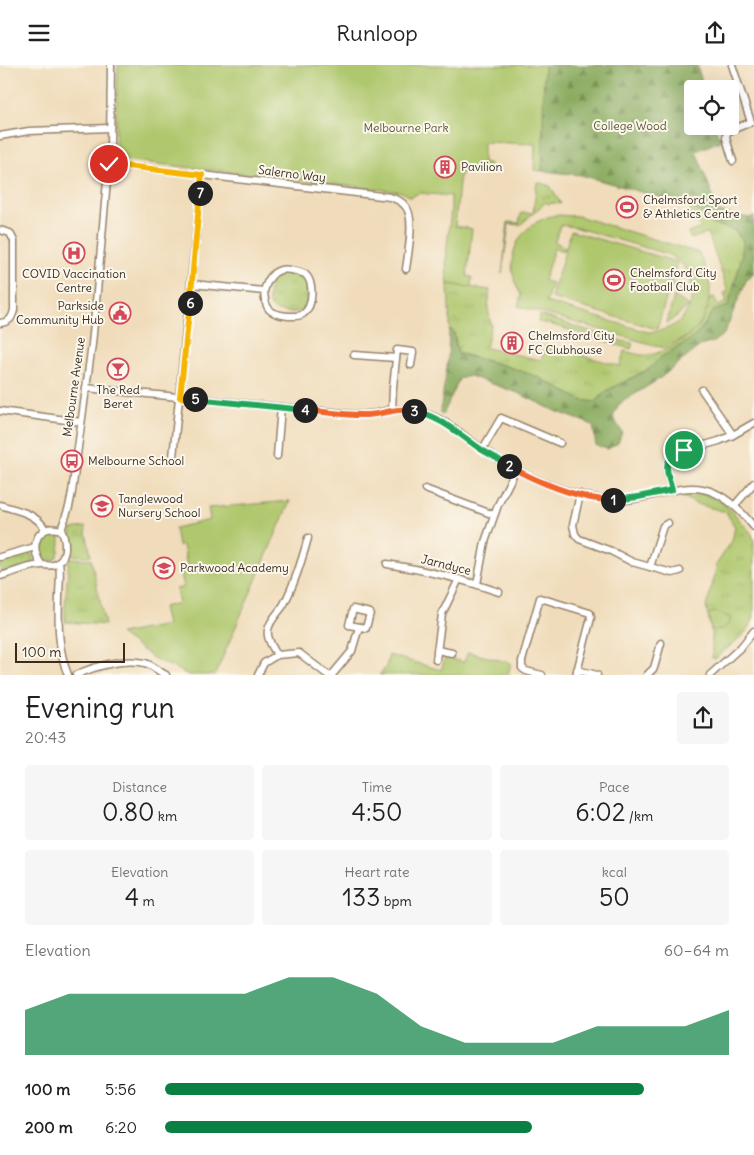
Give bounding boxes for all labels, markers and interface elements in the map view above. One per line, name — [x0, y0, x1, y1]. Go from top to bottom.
icon: menu — [25, 19, 53, 47]
text: Runloop — [336, 19, 418, 47]
icon: share — [701, 19, 729, 47]
map controls — [684, 80, 739, 135]
button: locate — [684, 80, 739, 135]
park label: College Wood — [593, 118, 667, 133]
park label: Melbourne Park — [363, 120, 449, 135]
pin — [88, 143, 130, 185]
icon: check — [95, 150, 123, 178]
building icon: Pavilion — [433, 155, 457, 179]
place label: Pavilion — [461, 159, 502, 174]
street label: Salerno Way — [257, 162, 327, 185]
pin: 7 — [188, 181, 212, 205]
text: 7 — [197, 184, 204, 202]
place label: Chelmsford Sport & Athletics Centre — [643, 192, 740, 221]
sports icon: Chelmsford Sport & Athletics Centre — [615, 195, 639, 219]
hospital icon: COVID Vaccination Centre — [62, 241, 86, 265]
place label: Chelmsford City Football Club — [630, 265, 717, 294]
place label: COVID Vaccination Centre — [22, 266, 126, 295]
sports icon: Chelmsford City Football Club — [602, 268, 626, 292]
pin: 6 — [178, 291, 202, 315]
text: 6 — [186, 294, 195, 312]
place label: Parkside Community Hub — [16, 298, 104, 327]
public building icon: Parkside Community Hub — [108, 301, 132, 325]
place label: Chelmsford City FC Clubhouse — [528, 328, 615, 357]
building icon: Chelmsford City FC Clubhouse — [500, 331, 524, 355]
street label: Melbourne Avenue — [59, 336, 88, 438]
bar icon: The Red Beret — [106, 357, 130, 381]
place label: The Red Beret — [96, 382, 140, 411]
pin: 5 — [182, 387, 208, 411]
text: 5 — [191, 390, 200, 408]
pin: 4 — [292, 397, 318, 423]
pin: 3 — [402, 399, 426, 423]
text: 4 — [301, 401, 310, 419]
text: 3 — [411, 402, 418, 420]
pin — [663, 429, 705, 471]
icon: arrive — [670, 436, 698, 464]
bus stop icon: Melbourne School — [60, 449, 84, 473]
place label: Melbourne School — [88, 453, 184, 468]
pin: 2 — [496, 453, 522, 479]
text: 2 — [506, 457, 513, 475]
pin: 1 — [600, 487, 626, 513]
place label: Tanglewood Nursery School — [118, 491, 201, 520]
text: 1 — [611, 491, 616, 509]
school or university icon: Tanglewood Nursery School — [90, 494, 114, 518]
street label: Jarndyce — [420, 551, 473, 578]
school or university icon: Parkwood Academy — [152, 556, 176, 580]
place label: Parkwood Academy — [180, 560, 289, 575]
scale bar — [15, 640, 125, 663]
text: 100 m — [22, 643, 62, 661]
text: Evening run — [25, 690, 175, 726]
button: share — [677, 692, 729, 744]
text: 20:43 — [25, 727, 66, 747]
text: Distance — [112, 778, 167, 796]
text: Time — [362, 778, 392, 796]
text: Pace — [599, 778, 630, 796]
text: 0.80 — [102, 796, 155, 828]
text: 4:50 — [352, 796, 402, 828]
text: 6:02 — [575, 796, 626, 828]
text: km — [155, 807, 177, 825]
text: /km — [626, 807, 653, 825]
text: Elevation — [111, 863, 168, 881]
text: Heart rate — [345, 863, 409, 881]
text: kcal — [602, 863, 627, 881]
text: 4 — [125, 881, 139, 913]
text: 133 — [342, 881, 380, 913]
text: 50 — [599, 881, 630, 913]
text: m — [139, 892, 155, 910]
text: bpm — [380, 892, 412, 910]
text: Elevation — [25, 940, 91, 960]
text: 60–64 m — [664, 940, 729, 960]
text: 100 m — [25, 1079, 70, 1099]
text: 5:56 — [105, 1079, 136, 1099]
text: 200 m — [25, 1117, 73, 1137]
text: 6:20 — [105, 1117, 137, 1137]

